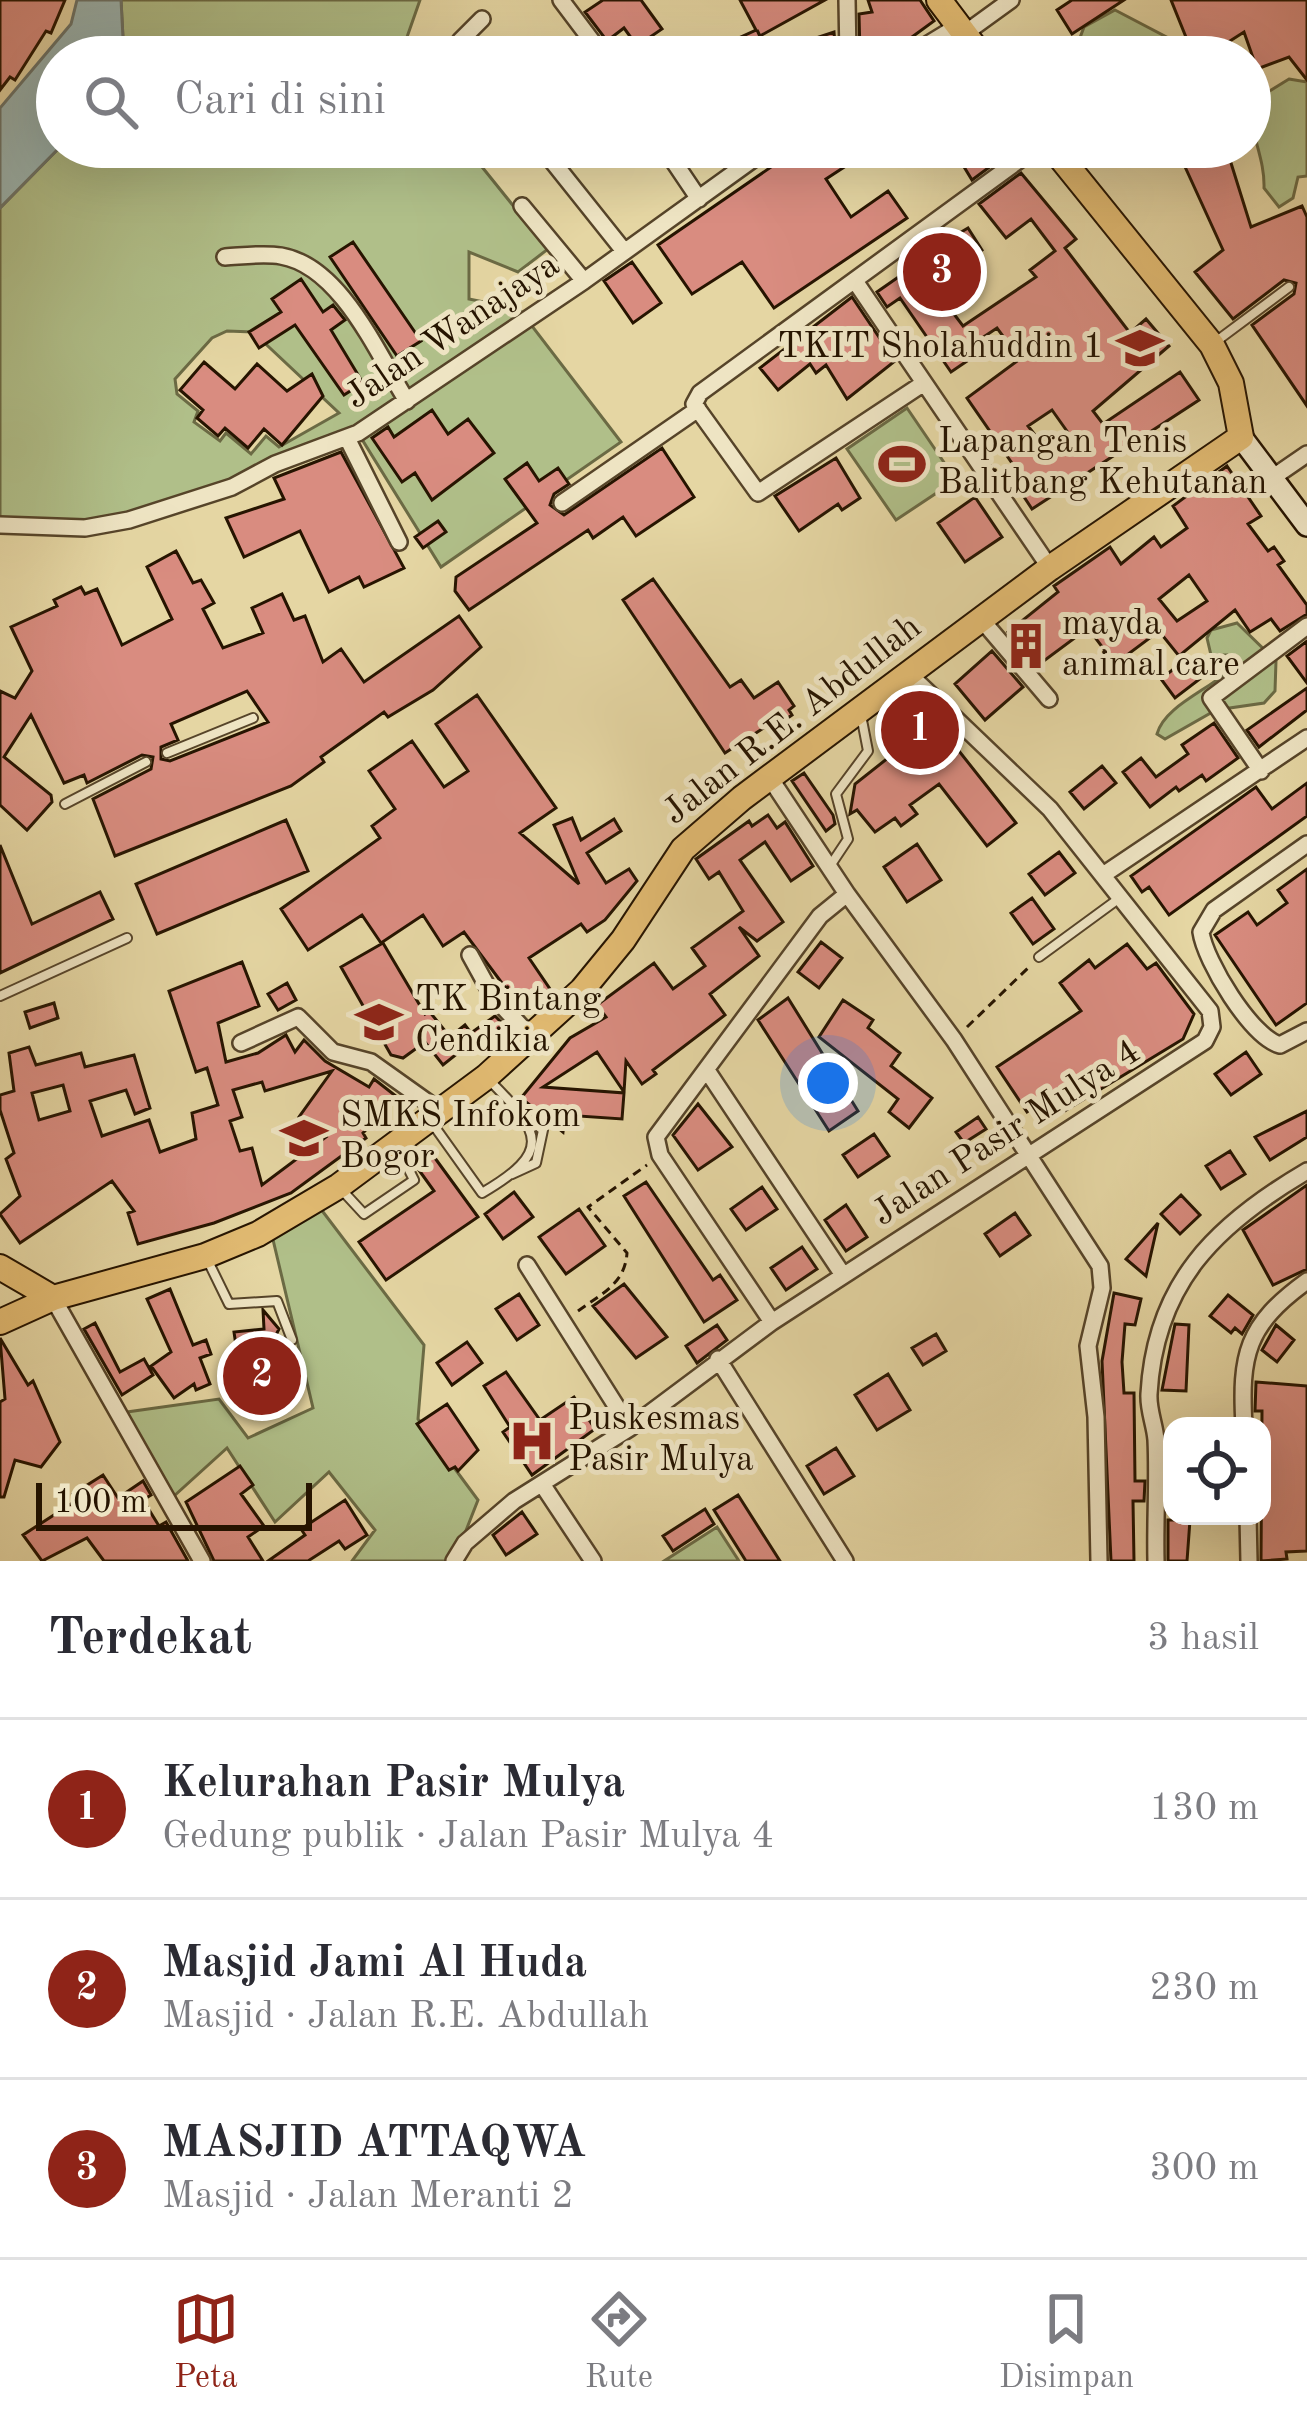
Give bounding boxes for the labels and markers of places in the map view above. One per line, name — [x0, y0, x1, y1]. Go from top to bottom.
pin: 3 — [903, 227, 981, 317]
school or university icon: TKIT Sholahuddin 1 — [1115, 323, 1165, 373]
place label: TKIT Sholahuddin 1 — [777, 330, 1104, 366]
place label: Lapangan Tenis Balitbang Kehutanan — [938, 425, 1267, 502]
sports icon: Lapangan Tenis Balitbang Kehutanan — [877, 439, 927, 489]
place label: mayda animal care — [1062, 607, 1240, 684]
building icon: mayda animal care — [1001, 621, 1051, 671]
pin: 1 — [881, 685, 959, 775]
place label: TK Bintang Cendikia — [415, 983, 602, 1060]
school or university icon: TK Bintang Cendikia — [354, 997, 404, 1047]
place label: SMKS Infokom Bogor — [340, 1099, 581, 1176]
school or university icon: SMKS Infokom Bogor — [279, 1113, 329, 1163]
pin: 2 — [223, 1331, 301, 1421]
place label: Puskesmas Pasir Mulya — [568, 1402, 754, 1479]
hospital icon: Puskesmas Pasir Mulya — [507, 1416, 557, 1466]

